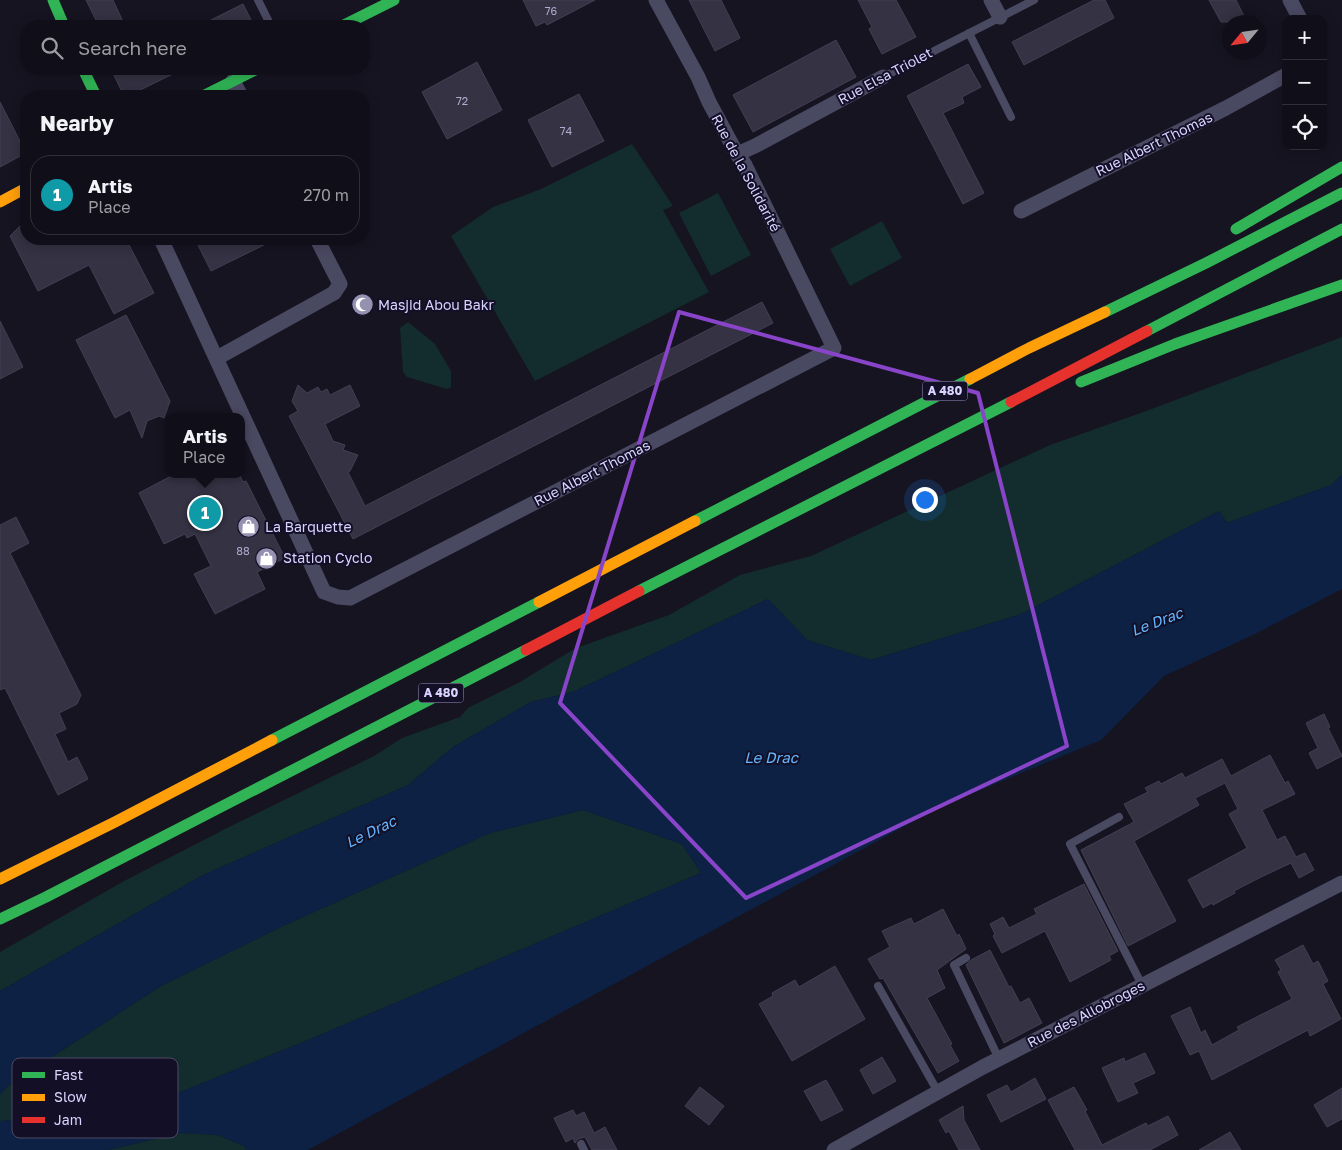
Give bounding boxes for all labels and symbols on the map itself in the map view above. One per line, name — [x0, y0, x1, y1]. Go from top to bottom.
house number: 76 — [545, 4, 558, 17]
north arrow — [1222, 15, 1267, 60]
street label: Rue Elsa Triolet — [835, 44, 935, 108]
house number: 72 — [456, 94, 468, 107]
street label: Rue Albert Thomas — [1093, 108, 1215, 179]
street label: Rue de la Solidarité — [708, 111, 785, 234]
house number: 74 — [560, 124, 573, 137]
mosque icon: Masjid Abou Bakr — [350, 293, 374, 317]
place label: Masjid Abou Bakr — [378, 296, 495, 313]
road number: A 480 — [922, 382, 968, 401]
street label: Rue Albert Thomas — [531, 436, 653, 509]
your location — [912, 487, 938, 513]
pin: 1 — [189, 494, 221, 532]
shop icon: La Barquette — [237, 515, 261, 539]
place label: La Barquette — [265, 518, 352, 535]
house number: 88 — [236, 544, 250, 557]
shop icon: Station Cyclo — [255, 546, 279, 570]
place label: Station Cyclo — [283, 549, 372, 566]
water label: Le Drac — [1128, 603, 1186, 639]
road number: A 480 — [418, 684, 464, 702]
water label: Le Drac — [744, 748, 799, 766]
water label: Le Drac — [342, 811, 399, 851]
street label: Rue des Allobroges — [1024, 977, 1147, 1051]
legend — [12, 1058, 178, 1138]
text: Fast — [54, 1066, 83, 1083]
text: Slow — [54, 1088, 87, 1105]
text: Jam — [54, 1111, 82, 1128]

